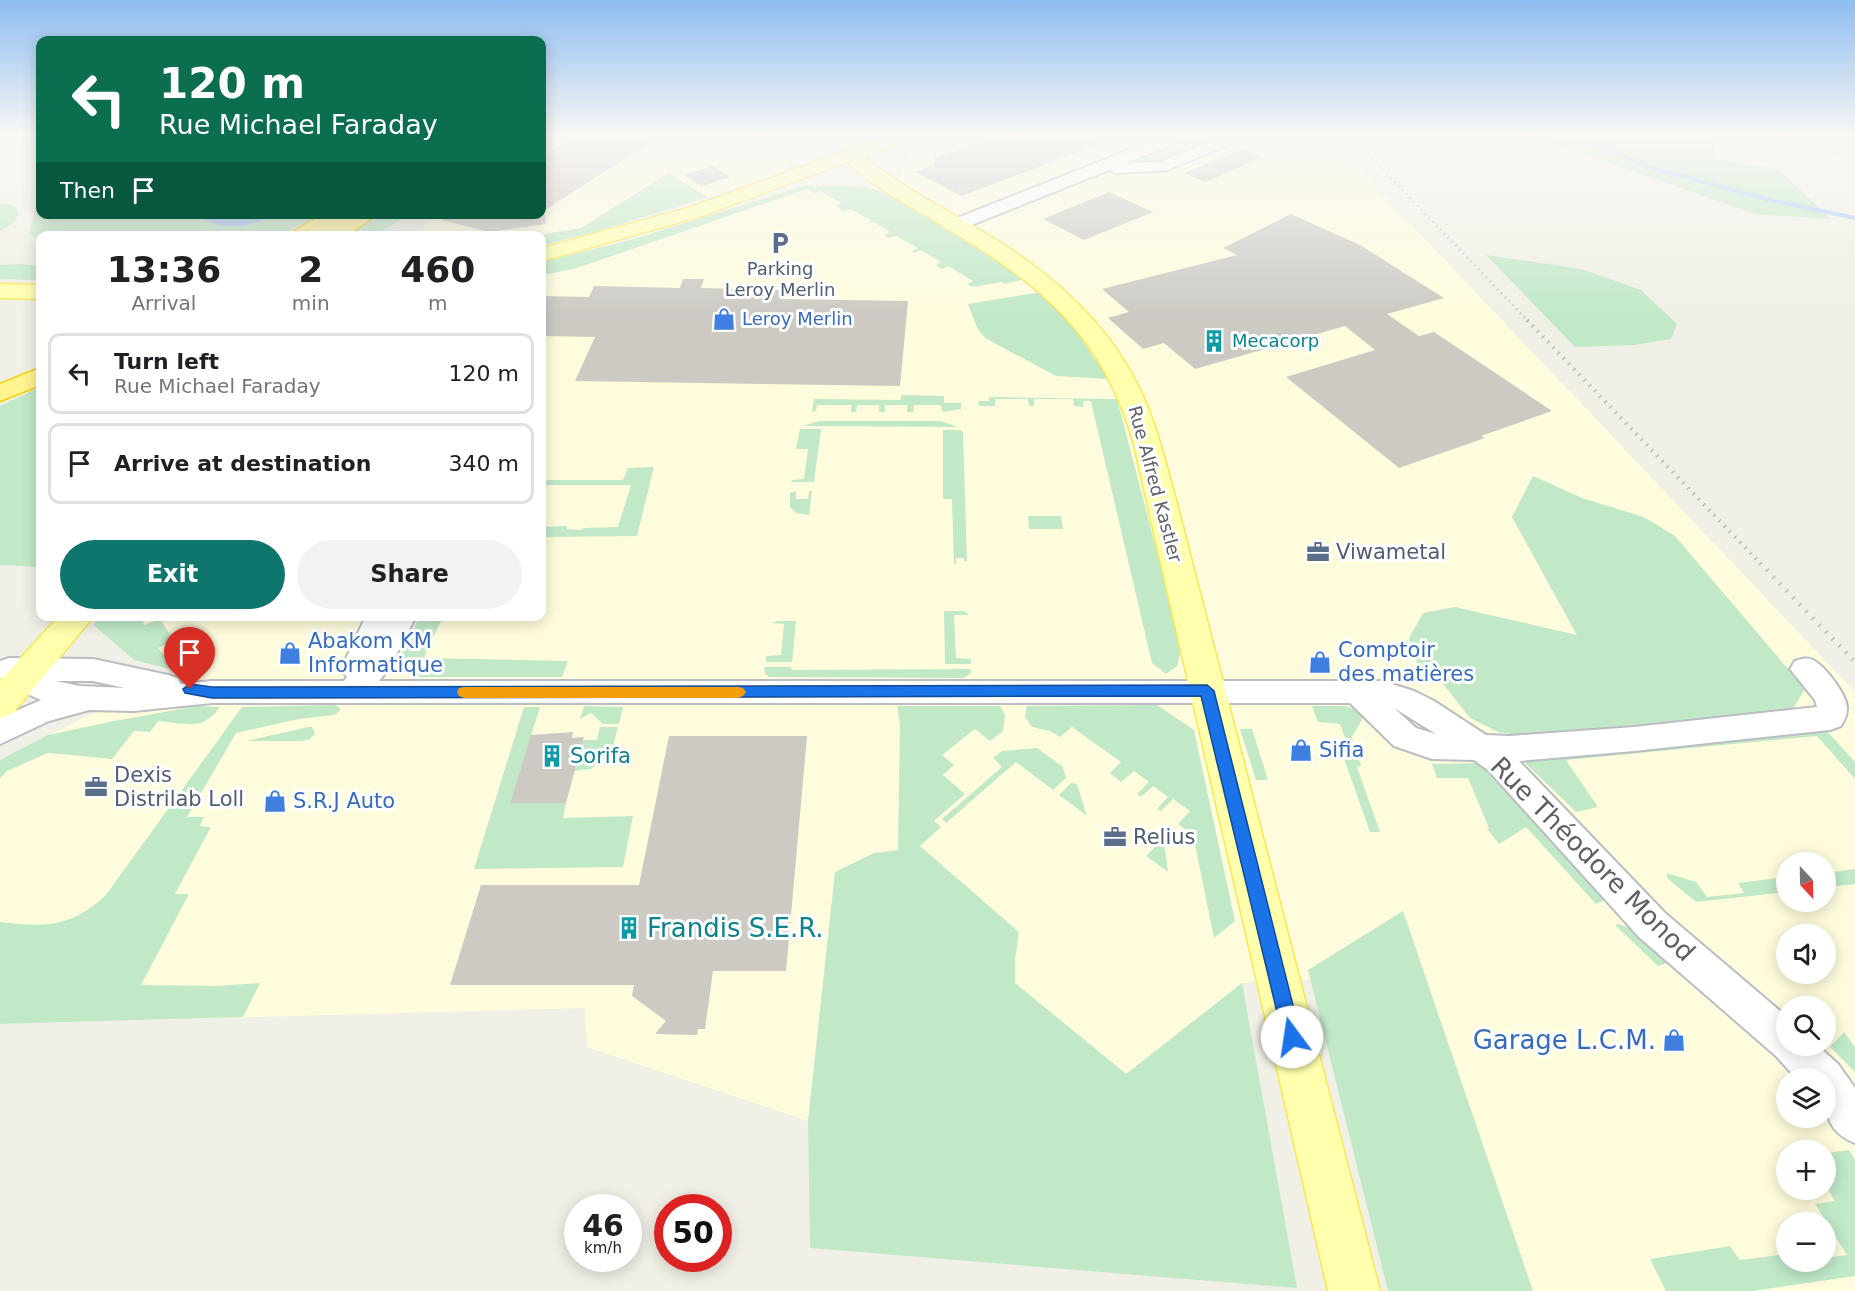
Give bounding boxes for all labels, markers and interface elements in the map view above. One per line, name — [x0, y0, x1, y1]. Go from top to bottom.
text: 120 m — [159, 59, 305, 108]
icon: left — [60, 60, 138, 138]
text: Rue Michael Faraday — [159, 109, 438, 140]
icon: arrive — [127, 174, 160, 207]
text: Then — [60, 178, 115, 203]
parking icon: Parking Leroy Merlin — [767, 230, 793, 256]
text: 13:36 — [107, 249, 221, 290]
text: 2 — [298, 249, 323, 290]
text: 460 — [400, 249, 475, 290]
place label: Parking Leroy Merlin — [725, 258, 835, 300]
text: Arrival — [131, 291, 196, 315]
text: min — [292, 291, 330, 315]
text: m — [428, 291, 448, 315]
shop icon: Leroy Merlin — [711, 306, 737, 332]
place label: Leroy Merlin — [742, 308, 853, 329]
building icon: Mecacorp — [1201, 328, 1227, 354]
place label: Mecacorp — [1232, 330, 1319, 351]
text: Turn left — [114, 349, 219, 374]
icon: left — [63, 357, 96, 390]
text: 120 m — [449, 361, 519, 386]
text: Rue Michael Faraday — [114, 374, 320, 398]
street label: Rue Alfred Kastler — [1124, 403, 1187, 565]
icon: arrive — [63, 447, 96, 480]
text: Arrive at destination — [114, 451, 371, 476]
text: 340 m — [449, 451, 519, 476]
office icon: Viwametal — [1305, 539, 1331, 565]
button: Exit — [60, 540, 285, 609]
button: Share — [297, 540, 522, 609]
place label: Viwametal — [1336, 540, 1446, 564]
pin — [164, 627, 215, 689]
place label: Abakom KM Informatique — [308, 629, 443, 677]
icon: arrive — [173, 636, 206, 669]
place label: Comptoir des matières — [1338, 638, 1474, 686]
shop icon: Abakom KM Informatique — [277, 640, 303, 666]
shop icon: Comptoir des matières — [1307, 649, 1333, 675]
shop icon: Sifia — [1288, 737, 1314, 763]
place label: Sifia — [1319, 738, 1364, 762]
building icon: Sorifa — [539, 743, 565, 769]
place label: Sorifa — [570, 744, 631, 768]
street label: Rue Théodore Monod — [1485, 751, 1701, 967]
place label: Dexis Distrilab Loll — [114, 763, 244, 811]
office icon: Dexis Distrilab Loll — [83, 774, 109, 800]
shop icon: S.R.J Auto — [262, 788, 288, 814]
place label: S.R.J Auto — [293, 789, 395, 813]
office icon: Relius — [1102, 824, 1128, 850]
place label: Relius — [1133, 825, 1196, 849]
north arrow — [1776, 852, 1836, 912]
map controls — [1776, 852, 1836, 1272]
place label: Frandis S.E.R. — [647, 913, 824, 943]
building icon: Frandis S.E.R. — [616, 915, 642, 941]
button: sound — [1776, 924, 1836, 984]
button: search — [1776, 996, 1836, 1056]
position arrow — [1260, 1005, 1324, 1069]
place label: Garage L.C.M. — [1473, 1025, 1656, 1055]
shop icon: Garage L.C.M. — [1661, 1027, 1687, 1053]
button: layers — [1776, 1068, 1836, 1128]
button: + — [1776, 1140, 1836, 1200]
speed limit sign: 50 — [654, 1194, 732, 1272]
text: 46 — [582, 1208, 624, 1243]
button: − — [1776, 1212, 1836, 1272]
text: km/h — [584, 1239, 622, 1257]

